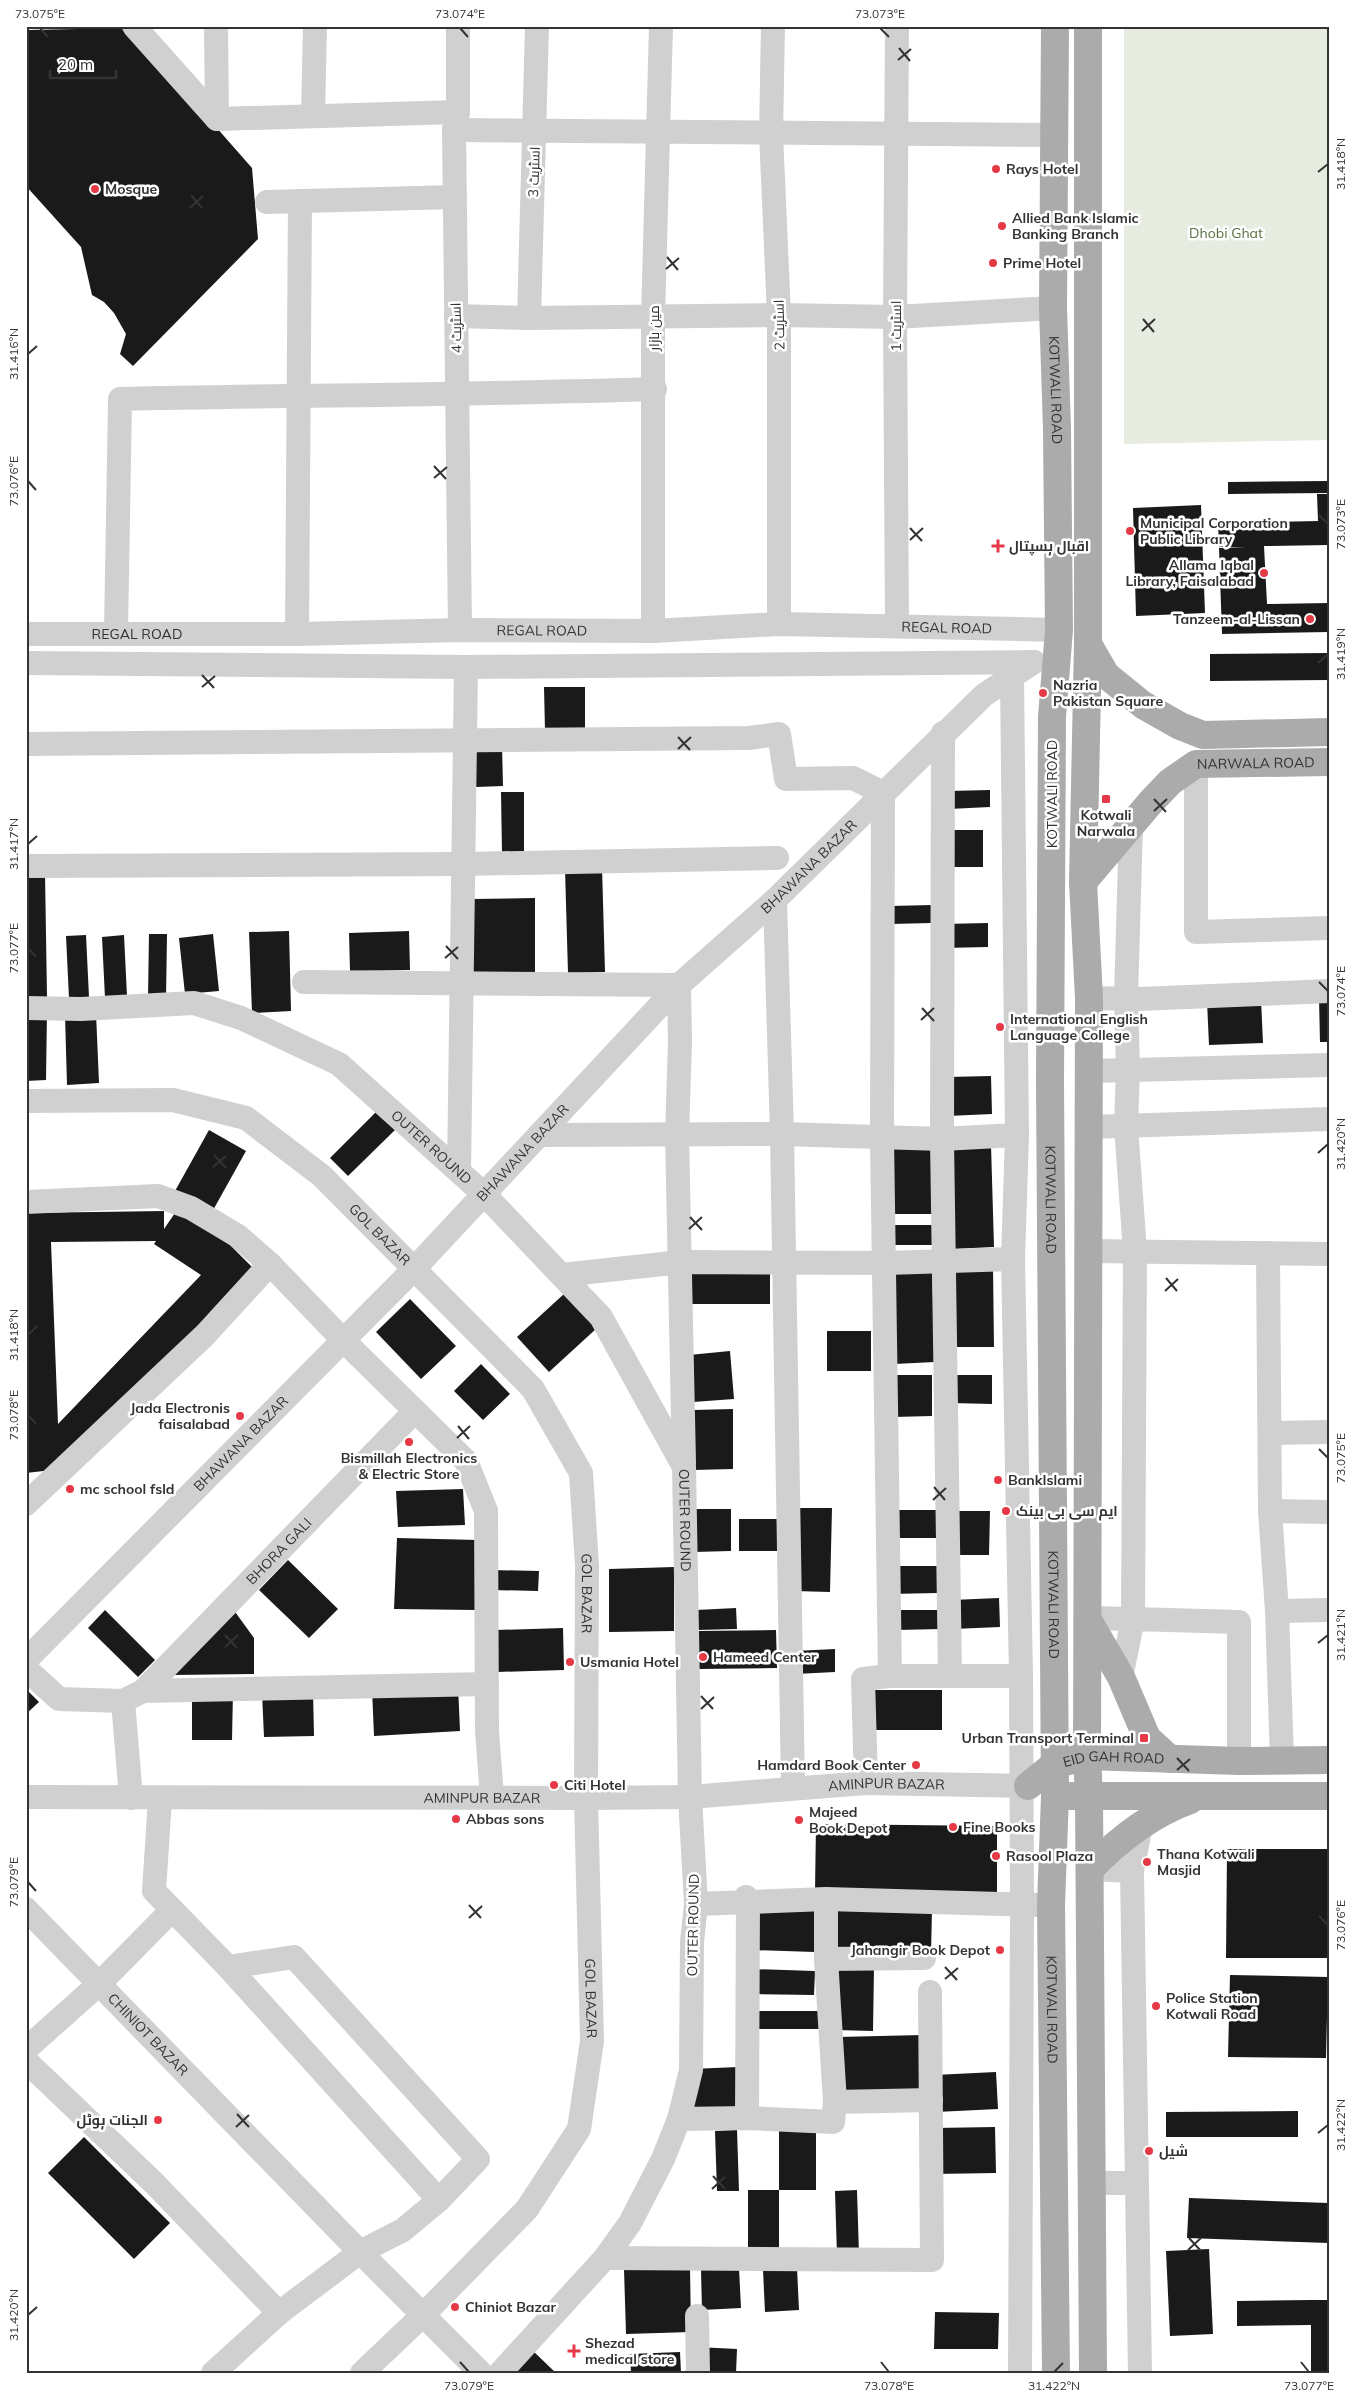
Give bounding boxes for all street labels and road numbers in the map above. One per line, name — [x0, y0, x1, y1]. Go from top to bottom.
street label: اسٹریٹ 3 — [524, 146, 544, 198]
street label: اسٹریٹ 2 — [770, 299, 788, 351]
street label: اسٹریٹ 1 — [887, 301, 905, 351]
street label: اسٹریٹ 4 — [447, 302, 465, 354]
street label: مین بازار — [645, 305, 663, 352]
street label: KOTWALI ROAD — [1045, 335, 1066, 444]
street label: REGAL ROAD — [901, 618, 992, 638]
street label: REGAL ROAD — [497, 621, 587, 640]
street label: REGAL ROAD — [92, 625, 182, 643]
street label: KOTWALI ROAD — [1043, 740, 1061, 848]
street label: NARWALA ROAD — [1197, 753, 1315, 773]
street label: BHAWANA BAZAR — [757, 816, 861, 917]
street label: BHAWANA BAZAR — [473, 1100, 573, 1205]
street label: OUTER ROUND — [387, 1106, 476, 1188]
street label: KOTWALI ROAD — [1041, 1145, 1060, 1254]
street label: GOL BAZAR — [345, 1200, 415, 1269]
street label: BHAWANA BAZAR — [190, 1392, 292, 1495]
street label: OUTER ROUND — [675, 1469, 695, 1572]
street label: BHORA GALI — [242, 1514, 315, 1588]
street label: KOTWALI ROAD — [1044, 1550, 1063, 1659]
street label: GOL BAZAR — [577, 1553, 596, 1634]
street label: EID GAH ROAD — [1061, 1747, 1165, 1771]
street label: AMINPUR BAZAR — [827, 1774, 945, 1795]
street label: AMINPUR BAZAR — [424, 1789, 541, 1807]
street label: OUTER ROUND — [683, 1874, 703, 1976]
street label: KOTWALI ROAD — [1043, 1955, 1062, 2064]
street label: GOL BAZAR — [581, 1958, 601, 2039]
street label: CHINIOT BAZAR — [104, 1989, 192, 2080]

